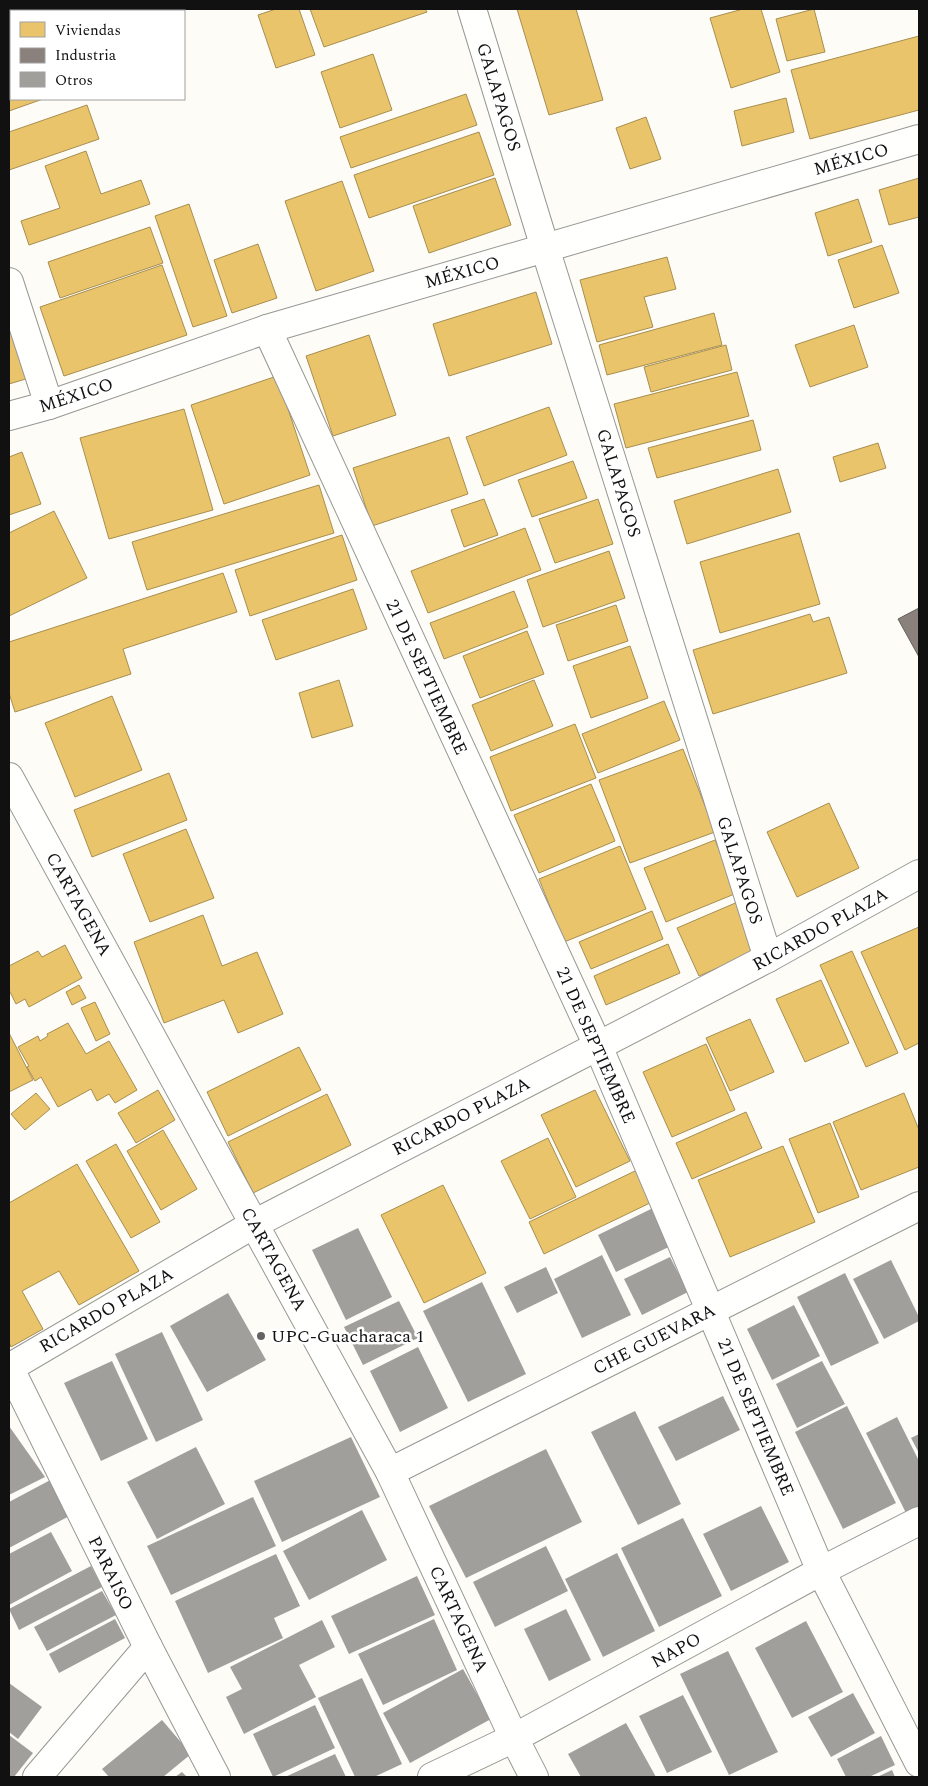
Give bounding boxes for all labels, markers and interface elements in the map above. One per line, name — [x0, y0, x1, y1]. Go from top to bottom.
legend — [10, 10, 185, 100]
text: Viviendas — [55, 19, 121, 42]
street label: GALAPAGOS — [469, 39, 528, 155]
text: Industria — [55, 44, 117, 67]
text: Otros — [55, 69, 93, 92]
street label: MÉXICO — [810, 136, 892, 183]
street label: MÉXICO — [421, 249, 503, 296]
street label: MÉXICO — [35, 371, 117, 420]
street label: GALAPAGOS — [589, 425, 648, 541]
street label: 21 DE SEPTIEMBRE — [379, 595, 475, 760]
street label: GALAPAGOS — [709, 813, 770, 928]
street label: CARTAGENA — [39, 847, 118, 961]
street label: RICARDO PLAZA — [748, 881, 893, 978]
street label: 21 DE SEPTIEMBRE — [549, 962, 642, 1128]
street label: RICARDO PLAZA — [388, 1070, 535, 1163]
street label: CARTAGENA — [234, 1202, 313, 1316]
street label: RICARDO PLAZA — [34, 1261, 179, 1360]
street label: CHE GUEVARA — [588, 1297, 720, 1382]
place label: UPC-Guacharaca 1 — [271, 1323, 424, 1350]
marker: UPC-Guacharaca 1 — [255, 1330, 267, 1342]
street label: 21 DE SEPTIEMBRE — [710, 1334, 801, 1500]
street label: PARAISO — [81, 1531, 140, 1615]
street label: CARTAGENA — [422, 1561, 495, 1677]
street label: NAPO — [646, 1626, 706, 1675]

